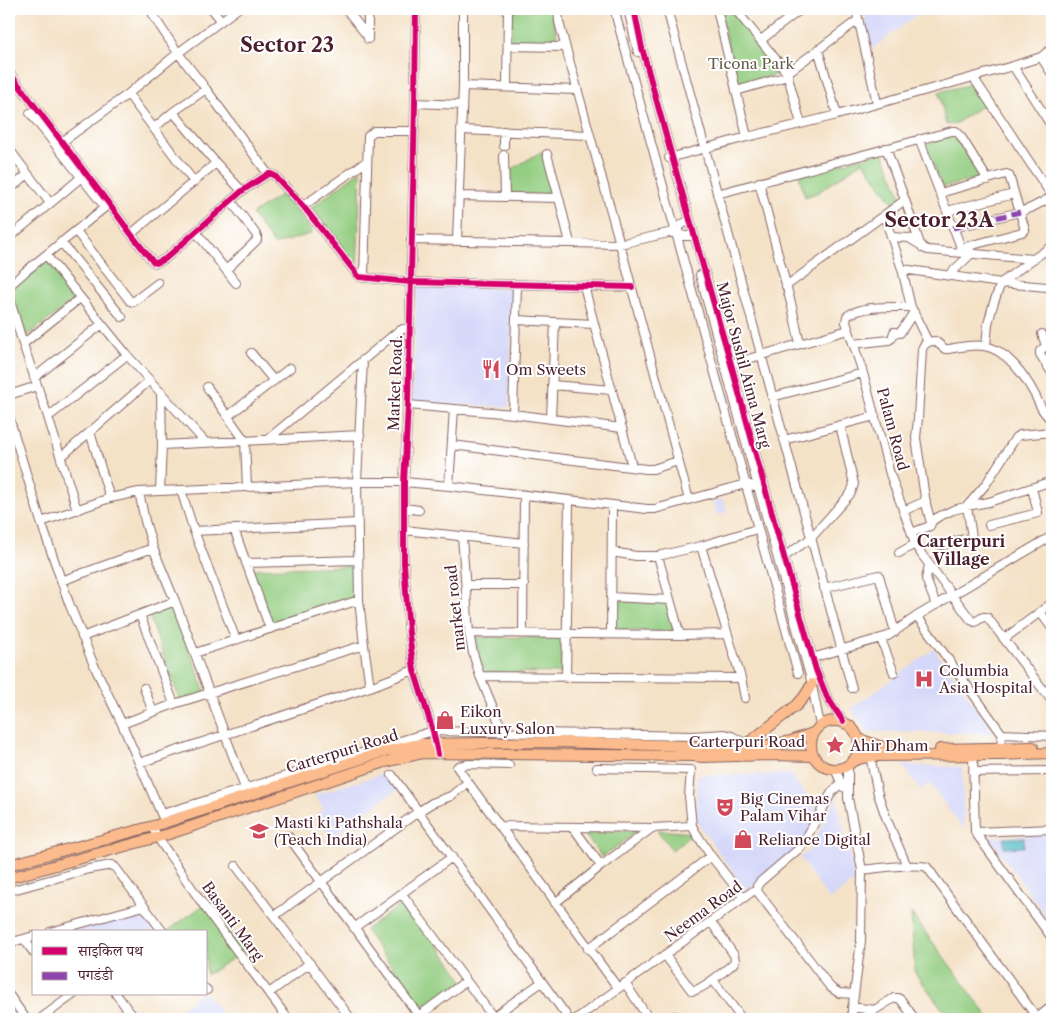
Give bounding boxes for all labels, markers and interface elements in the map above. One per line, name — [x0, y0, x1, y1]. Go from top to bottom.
district label: Sector 23 — [240, 33, 334, 57]
park label: Ticona Park — [708, 54, 796, 73]
district label: Sector 23A — [884, 208, 994, 232]
street label: Major Sushil Aima Marg — [713, 280, 775, 450]
street label: Market Road. — [384, 335, 406, 431]
restaurant icon: Om Sweets — [480, 358, 502, 380]
place label: Om Sweets — [506, 360, 586, 379]
street label: Palam Road — [873, 385, 913, 473]
district label: Carterpuri Village — [917, 531, 1006, 569]
street label: market road — [441, 564, 469, 652]
place label: Columbia Asia Hospital — [938, 661, 1033, 697]
hospital icon: Columbia Asia Hospital — [913, 668, 935, 690]
place label: Eikon Luxury Salon — [460, 702, 556, 738]
shop icon: Eikon Luxury Salon — [434, 709, 456, 731]
street label: Carterpuri Road — [284, 725, 400, 777]
street label: Carterpuri Road — [689, 732, 805, 751]
place icon: Ahir Dham — [824, 734, 846, 756]
place label: Ahir Dham — [849, 736, 928, 755]
place label: Big Cinemas Palam Vihar — [740, 789, 829, 825]
theatre icon: Big Cinemas Palam Vihar — [714, 796, 736, 818]
place label: Masti ki Pathshala (Teach India) — [274, 813, 403, 849]
school or university icon: Masti ki Pathshala (Teach India) — [248, 820, 270, 842]
shop icon: Reliance Digital — [732, 828, 754, 850]
place label: Reliance Digital — [758, 830, 871, 849]
street label: Neema Road — [660, 876, 746, 946]
street label: Basanti Marg — [198, 878, 268, 964]
legend — [32, 930, 208, 996]
text: साइकिल पथ — [77, 941, 144, 960]
text: पगडंडी — [77, 965, 114, 984]

